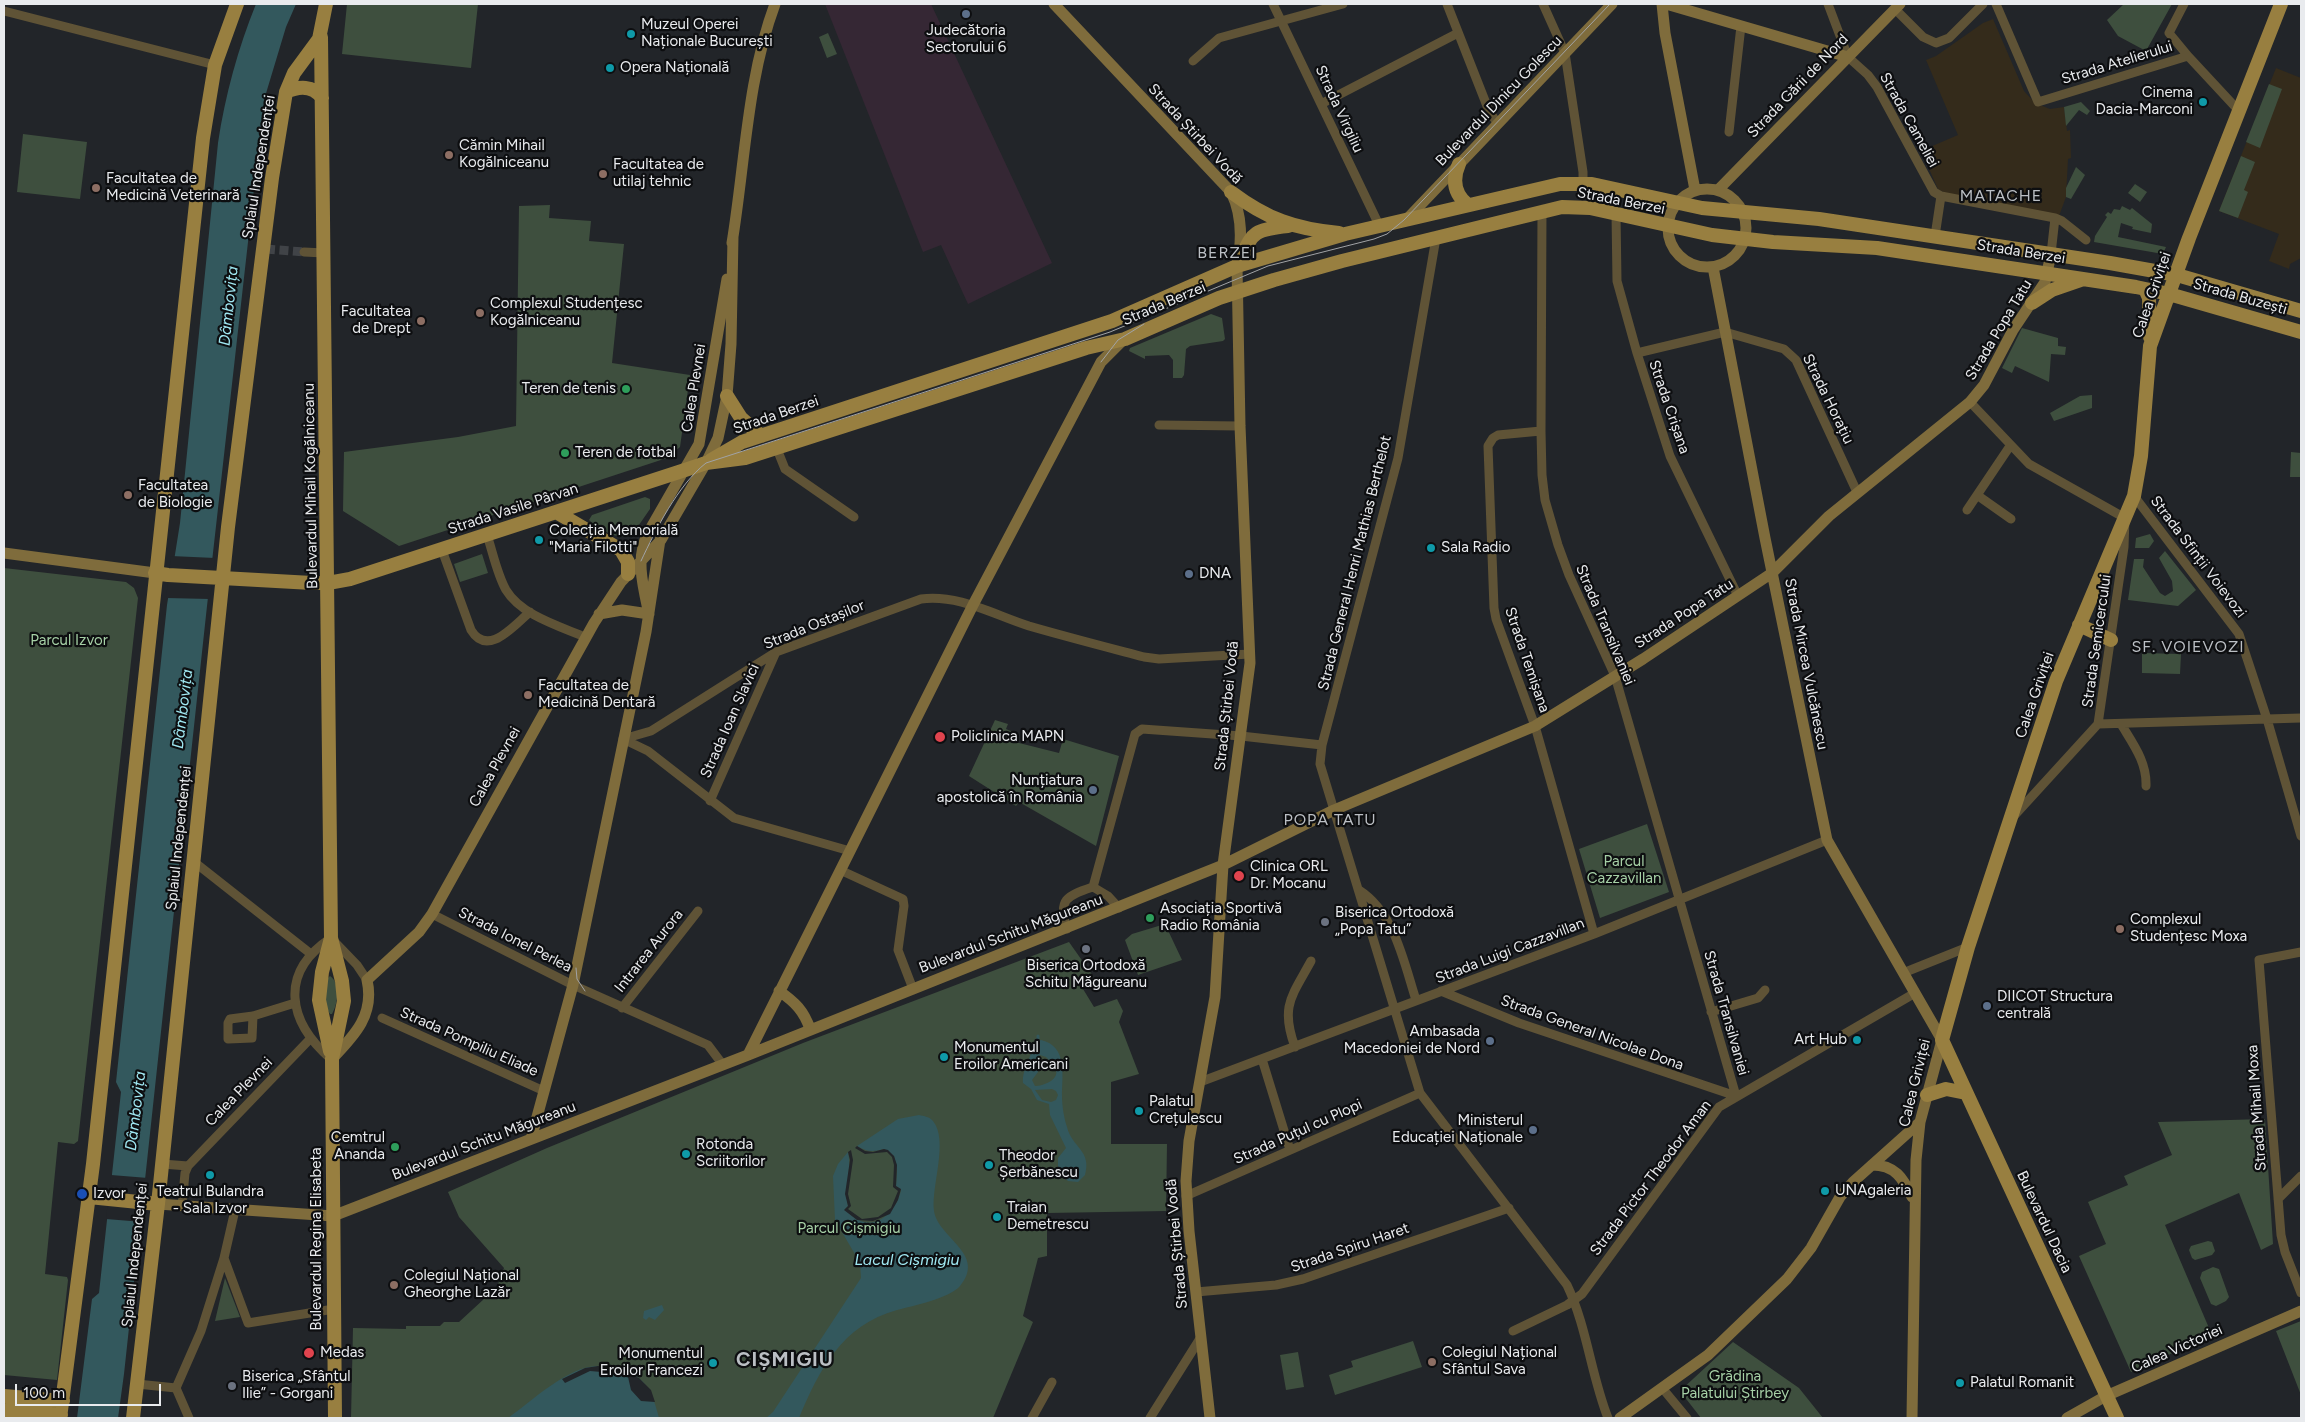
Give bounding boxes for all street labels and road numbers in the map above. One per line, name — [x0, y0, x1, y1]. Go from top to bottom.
street label: Strada Gării de Nord — [1744, 30, 1852, 142]
street label: Bulevardul Dinicu Golescu — [1432, 32, 1566, 170]
street label: Strada Atelierului — [2059, 38, 2175, 88]
street label: Strada Virgiliu — [1311, 63, 1367, 155]
street label: Strada Cameliei — [1876, 69, 1942, 171]
street label: Strada Știrbei Vodă — [1144, 80, 1246, 188]
street label: Splaiul Independenței — [239, 94, 279, 240]
street label: Strada Berzei — [1575, 184, 1667, 218]
street label: Strada Berzei — [1976, 236, 2066, 268]
street label: Calea Griviței — [2129, 250, 2175, 340]
street label: Strada Buzești — [2191, 275, 2289, 319]
street label: Strada Popa Tatu — [1962, 276, 2036, 384]
street label: Strada Berzei — [1119, 278, 1209, 330]
street label: Calea Plevnei — [678, 343, 710, 433]
street label: Strada Horațiu — [1798, 351, 1858, 447]
street label: Strada Crișana — [1645, 358, 1693, 456]
street label: Bulevardul Mihail Kogălniceanu — [300, 383, 322, 589]
street label: Strada Berzei — [731, 392, 821, 438]
street label: Strada General Henri Mathias Berthelot — [1315, 434, 1395, 692]
street label: Strada Vasile Pârvan — [446, 479, 580, 539]
street label: Strada Sfinții Voievozi — [2146, 493, 2250, 621]
street label: Strada Transilvaniei — [1572, 562, 1638, 688]
street label: Strada Semicercului — [2079, 573, 2115, 709]
street label: Strada Popa Tatu — [1631, 575, 1737, 653]
street label: Strada Mircea Vulcănescu — [1781, 577, 1831, 751]
street label: Strada Ostașilor — [761, 597, 867, 653]
street label: Strada Temișana — [1501, 605, 1553, 715]
street label: Strada Știrbei Vodă — [1211, 640, 1243, 772]
street label: Calea Griviței — [2012, 650, 2058, 740]
street label: Strada Ioan Slavici — [697, 661, 763, 781]
street label: Calea Plevnei — [466, 724, 524, 810]
street label: Splaiul Independenței — [162, 765, 196, 911]
street label: Bulevardul Schitu Măgureanu — [917, 891, 1105, 977]
street label: Strada Ionel Perlea — [455, 904, 575, 976]
street label: Intrarea Aurora — [611, 906, 687, 996]
street label: Strada Luigi Cazzavillan — [1433, 914, 1587, 988]
street label: Strada Transilvaniei — [1700, 949, 1752, 1077]
street label: Strada General Nicolae Dona — [1498, 991, 1686, 1075]
street label: Strada Pompiliu Eliade — [397, 1003, 541, 1081]
street label: Calea Griviței — [1895, 1037, 1935, 1129]
street label: Strada Mihail Moxa — [2244, 1044, 2270, 1172]
street label: Calea Plevnei — [202, 1054, 276, 1130]
street label: Strada Puțul cu Plopi — [1231, 1096, 1365, 1168]
street label: Strada Pictor Theodor Aman — [1587, 1097, 1715, 1259]
street label: Bulevardul Schitu Măgureanu — [390, 1098, 578, 1184]
street label: Bulevardul Regina Elisabeta — [308, 1147, 326, 1331]
street label: Bulevardul Dacia — [2012, 1168, 2076, 1276]
street label: Strada Știrbei Vodă — [1162, 1178, 1192, 1310]
street label: Splaiul Independenței — [118, 1182, 152, 1328]
street label: Strada Spiru Haret — [1288, 1219, 1412, 1277]
street label: Calea Victoriei — [2129, 1321, 2225, 1377]

